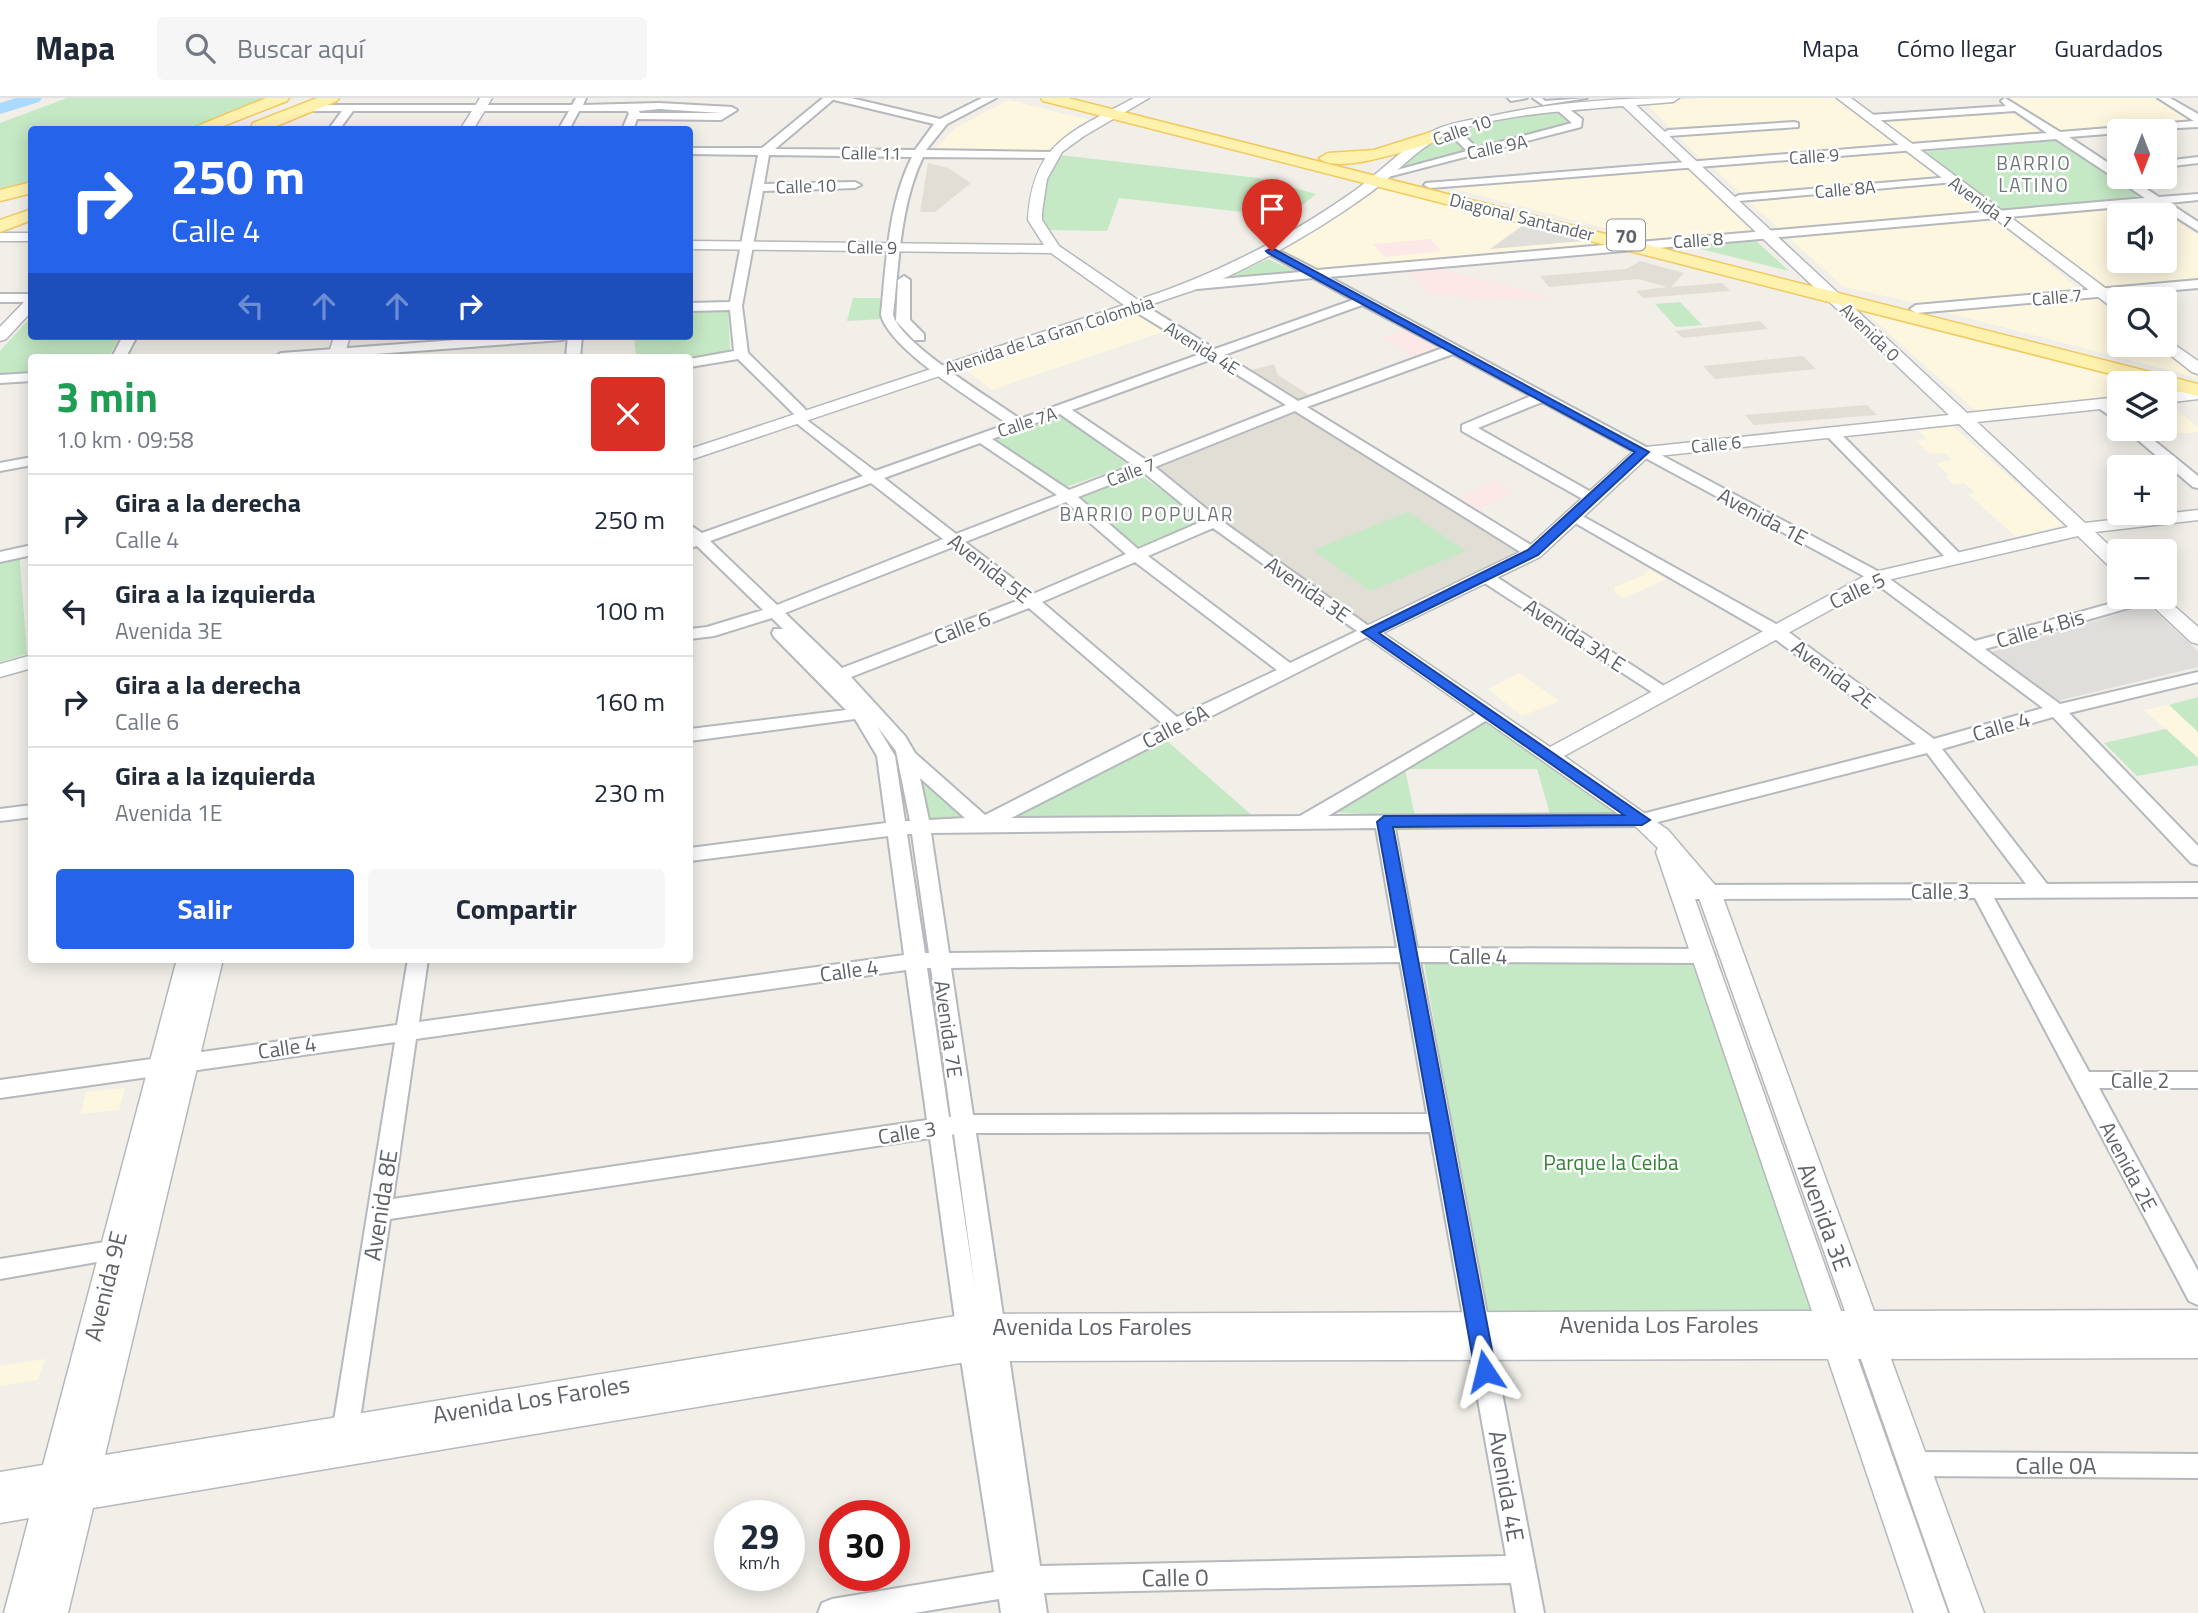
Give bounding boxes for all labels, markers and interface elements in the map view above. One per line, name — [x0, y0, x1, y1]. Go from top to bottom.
search box — [157, 17, 647, 80]
text: Mapa — [35, 23, 115, 73]
icon: search — [181, 29, 219, 67]
text: Buscar aquí — [237, 29, 364, 68]
text: Mapa — [1802, 30, 1859, 66]
text: Cómo llegar — [1897, 30, 2016, 66]
text: Guardados — [2054, 30, 2163, 66]
street label: Calle 10 — [1429, 107, 1495, 153]
north arrow — [2107, 119, 2177, 189]
map controls — [2107, 119, 2177, 609]
street label: Calle 9A — [1464, 127, 1530, 167]
text: 250 m — [171, 138, 305, 213]
street label: Calle 11 — [841, 139, 901, 167]
street label: Calle 9 — [1788, 141, 1840, 171]
district label: BARRIO LATINO — [1996, 148, 2072, 199]
icon: right — [56, 154, 147, 245]
street label: Avenida 1 — [1943, 169, 2019, 235]
street label: Calle 10 — [775, 171, 837, 201]
street label: Calle 8A — [1813, 173, 1877, 205]
pin — [1242, 179, 1302, 251]
street label: Diagonal Santander — [1447, 186, 1597, 248]
icon: arrive — [1253, 190, 1291, 228]
button: sound — [2107, 203, 2177, 273]
text: Calle 4 — [171, 206, 260, 254]
road number: 70 — [1607, 220, 1645, 251]
street label: Calle 8 — [1672, 225, 1724, 255]
street label: Calle 9 — [847, 233, 897, 261]
street label: Calle 7 — [2031, 281, 2083, 313]
icon: left — [232, 287, 270, 325]
icon: ahead — [305, 287, 343, 325]
icon: ahead — [378, 287, 416, 325]
icon: right — [451, 287, 489, 325]
button: search — [2107, 287, 2177, 357]
street label: Avenida de La Gran Colombia — [941, 288, 1157, 382]
street label: Avenida 0 — [1834, 297, 1906, 367]
street label: Avenida 4E — [1159, 314, 1245, 382]
text: 3 min — [56, 364, 158, 428]
button: layers — [2107, 371, 2177, 441]
button: close — [591, 377, 665, 451]
street label: Calle 7A — [994, 400, 1060, 444]
text: 1.0 km · 09:58 — [56, 422, 194, 457]
street label: Calle 6 — [1690, 428, 1742, 460]
street label: Calle 7 — [1103, 450, 1159, 494]
button: + — [2107, 455, 2177, 525]
street label: Avenida 1E — [1712, 479, 1814, 553]
text: Gira a la derecha — [115, 483, 301, 522]
district label: BARRIO POPULAR — [1059, 499, 1235, 528]
text: 250 m — [594, 500, 665, 539]
icon: right — [56, 501, 94, 539]
text: Calle 4 — [115, 522, 179, 557]
street label: Avenida 5E — [941, 525, 1039, 611]
button: − — [2107, 539, 2177, 609]
street label: Avenida 3E — [1259, 548, 1357, 630]
street label: Calle 5 — [1824, 563, 1890, 617]
text: Gira a la izquierda — [115, 574, 316, 613]
street label: Avenida 3A E — [1518, 590, 1632, 680]
text: 100 m — [594, 591, 665, 630]
icon: left — [56, 592, 94, 630]
street label: Calle 4 Bis — [1992, 600, 2088, 656]
street label: Calle 6 — [929, 602, 995, 652]
text: Avenida 3E — [115, 613, 223, 648]
street label: Avenida 2E — [1785, 632, 1883, 716]
text: Gira a la derecha — [115, 665, 301, 704]
text: 160 m — [594, 682, 665, 721]
icon: right — [56, 683, 94, 721]
street label: Calle 6A — [1136, 695, 1214, 756]
street label: Calle 4 — [1968, 703, 2034, 749]
text: Calle 6 — [115, 704, 179, 739]
text: Gira a la izquierda — [115, 756, 316, 795]
text: 230 m — [594, 773, 665, 812]
icon: left — [56, 774, 94, 812]
text: Avenida 1E — [115, 795, 223, 830]
button: Salir — [56, 869, 354, 949]
button: Compartir — [368, 869, 665, 949]
street label: Calle 3 — [1911, 875, 1969, 907]
street label: Calle 4 — [1449, 940, 1507, 972]
street label: Calle 4 — [818, 950, 880, 990]
street label: Avenida 7E — [926, 978, 972, 1080]
street label: Calle 4 — [256, 1027, 318, 1067]
street label: Calle 2 — [2111, 1064, 2169, 1096]
street label: Calle 3 — [876, 1112, 938, 1152]
street label: Avenida 2E — [2092, 1115, 2166, 1217]
park label: Parque la Ceiba — [1543, 1146, 1679, 1178]
street label: Avenida 8E — [353, 1147, 407, 1263]
street label: Avenida 3E — [1789, 1158, 1861, 1276]
street label: Avenida 9E — [74, 1227, 136, 1345]
street label: Avenida Los Faroles — [1559, 1306, 1759, 1342]
street label: Avenida Los Faroles — [992, 1308, 1192, 1344]
position arrow — [1448, 1334, 1522, 1408]
street label: Avenida Los Faroles — [430, 1366, 632, 1432]
street label: Avenida 4E — [1480, 1428, 1534, 1544]
street label: Calle 0A — [2015, 1447, 2097, 1483]
speed limit sign: 30 — [819, 1500, 910, 1591]
text: 29 — [740, 1509, 779, 1563]
text: km/h — [739, 1549, 780, 1576]
street label: Calle 0 — [1141, 1558, 1209, 1596]

